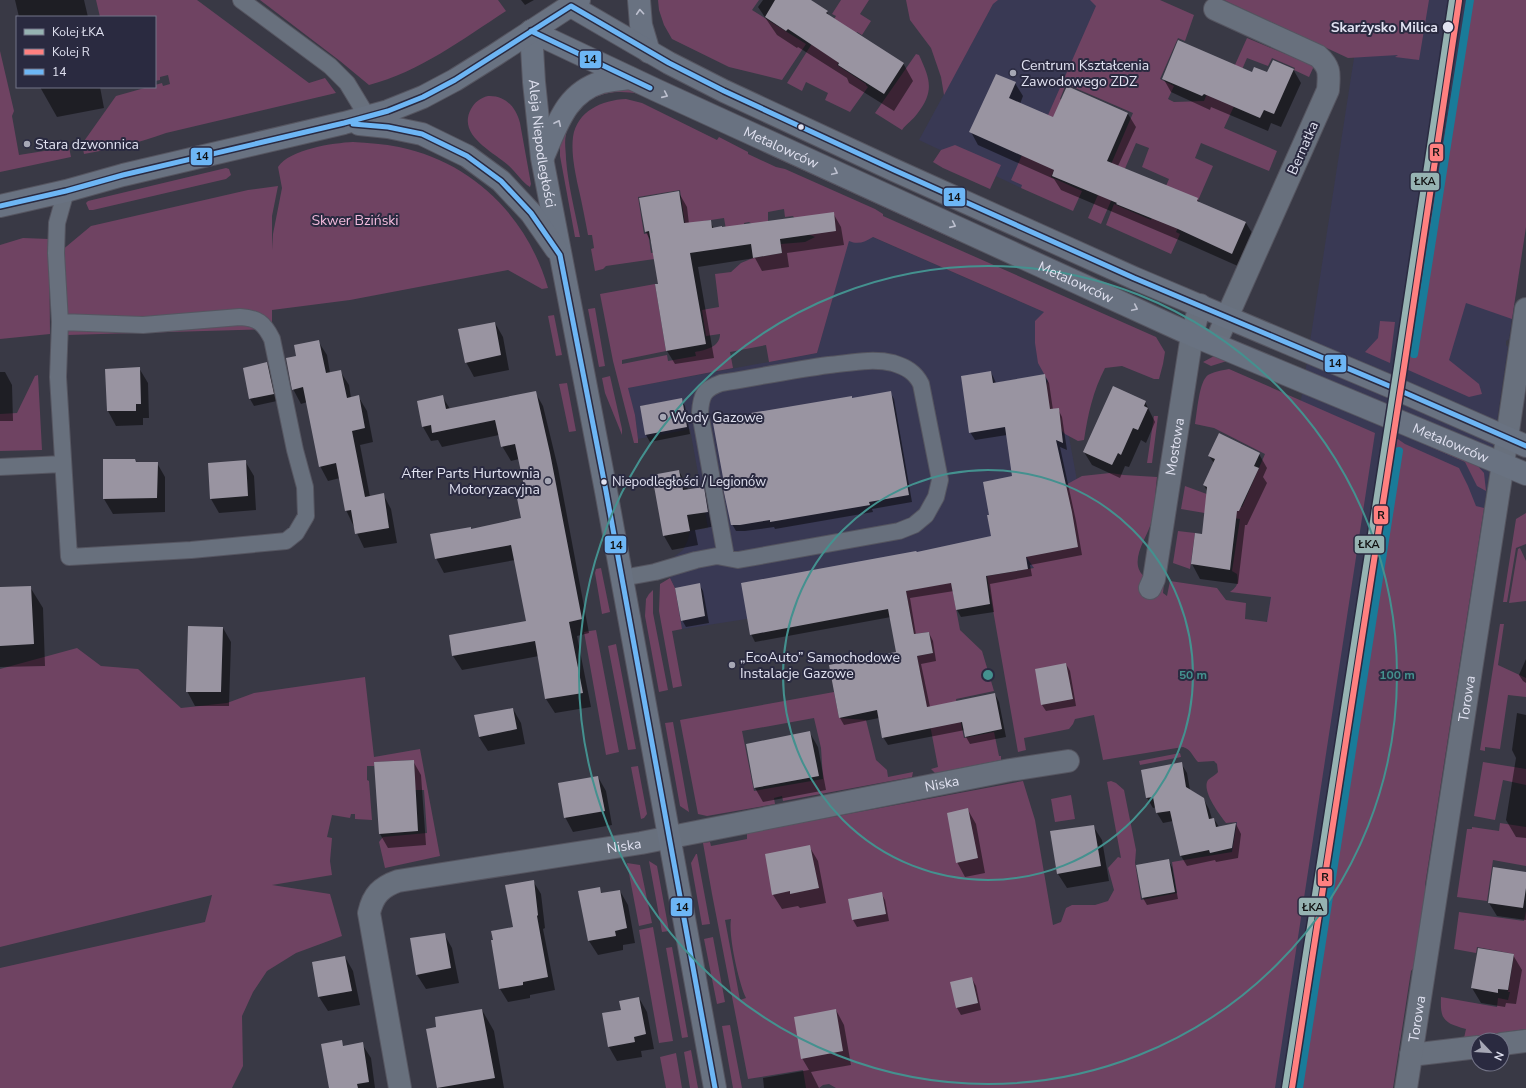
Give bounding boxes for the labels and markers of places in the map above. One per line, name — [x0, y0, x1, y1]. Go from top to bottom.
place label: Skarżysko Milica — [1331, 18, 1438, 37]
marker: Skarżysko Milica — [1441, 20, 1455, 34]
place label: Centrum Kształcenia Zawodowego ZDZ — [1021, 56, 1149, 91]
marker: Centrum Kształcenia Zawodowego ZDZ — [1008, 68, 1018, 78]
unlabelled marker — [796, 122, 806, 132]
place label: Stara dzwonnica — [35, 135, 139, 154]
marker: Stara dzwonnica — [22, 139, 32, 149]
place label: Wody Gazowe — [671, 408, 763, 427]
marker: Wody Gazowe — [658, 412, 668, 422]
place label: After Parts Hurtownia Motoryzacyjna — [401, 464, 540, 499]
place label: Niepodległości / Legionów — [612, 473, 766, 491]
marker: After Parts Hurtownia Motoryzacyjna — [543, 476, 553, 486]
marker: Niepodległości / Legionów — [599, 477, 609, 487]
place label: „EcoAuto” Samochodowe Instalacje Gazowe — [740, 648, 900, 683]
marker: „EcoAuto” Samochodowe Instalacje Gazowe — [727, 660, 737, 670]
centre of rings — [981, 668, 995, 682]

